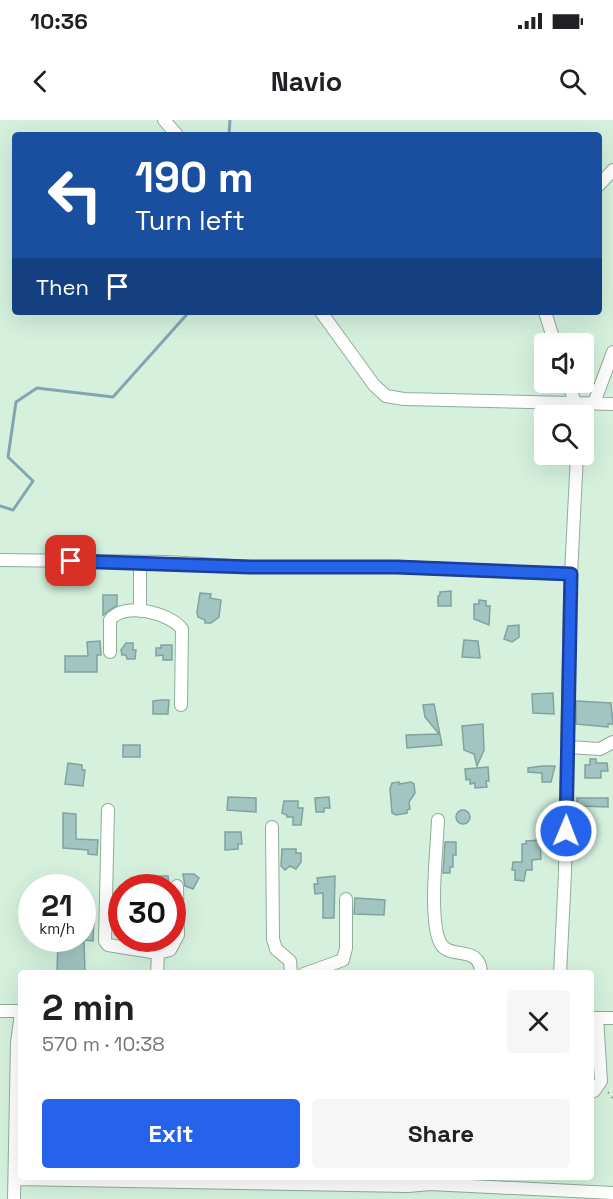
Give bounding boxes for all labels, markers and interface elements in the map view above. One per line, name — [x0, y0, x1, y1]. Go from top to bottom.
text: 10:36 — [30, 7, 88, 35]
text: Navio — [271, 64, 342, 99]
icon: back — [24, 65, 57, 98]
icon: search — [556, 65, 589, 98]
text: 190 m — [135, 151, 254, 204]
icon: left — [36, 156, 114, 234]
text: Turn left — [135, 203, 245, 238]
icon: arrive — [101, 270, 134, 303]
text: Then — [36, 273, 89, 301]
map controls — [534, 333, 594, 465]
button: sound — [534, 333, 594, 393]
button: search — [534, 405, 594, 465]
pin — [45, 535, 96, 586]
icon: arrive — [54, 544, 87, 577]
position arrow — [534, 799, 598, 863]
speed limit sign: 30 — [108, 874, 186, 952]
text: 21 — [41, 886, 73, 925]
text: km/h — [39, 919, 75, 938]
text: 2 min — [42, 985, 135, 1031]
button: close — [507, 990, 570, 1053]
text: 570 m · 10:38 — [42, 1031, 165, 1057]
button: Exit — [42, 1099, 300, 1168]
button: Share — [312, 1099, 570, 1168]

